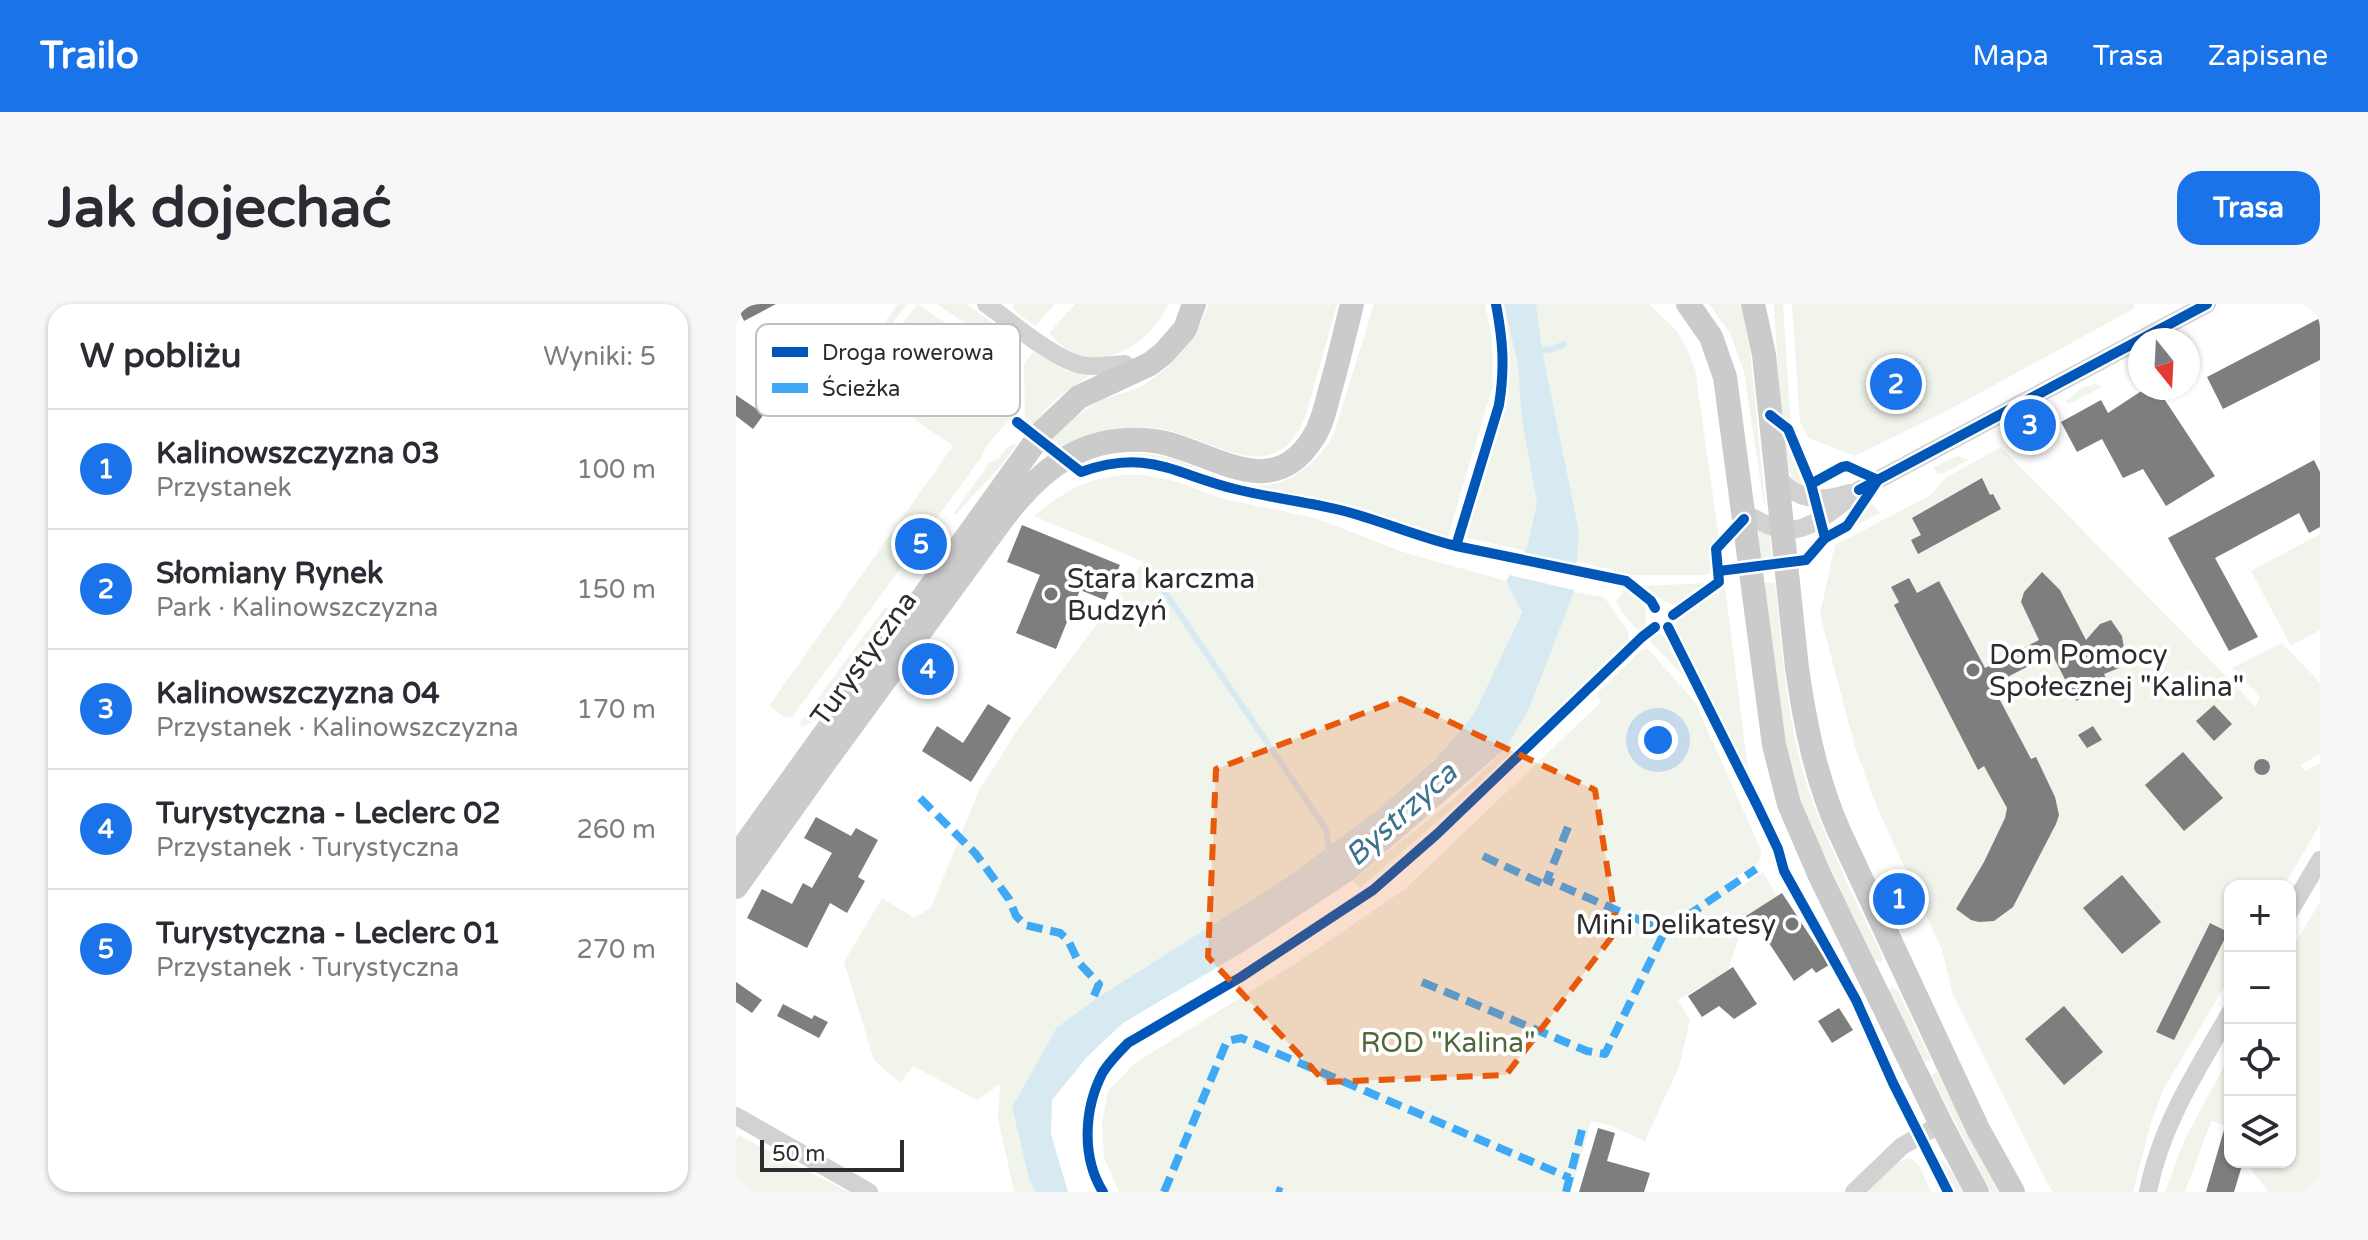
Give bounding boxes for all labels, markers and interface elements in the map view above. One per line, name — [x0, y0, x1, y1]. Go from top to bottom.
text: Trailo — [40, 33, 139, 79]
text: Mapa — [1972, 39, 2049, 73]
text: Trasa — [2093, 39, 2164, 73]
text: Zapisane — [2208, 39, 2328, 73]
button: Trasa — [2177, 171, 2320, 245]
text: Jak dojechać — [48, 175, 391, 242]
legend — [756, 324, 1020, 416]
north arrow — [2128, 328, 2200, 400]
text: W pobliżu — [80, 336, 241, 377]
text: Droga rowerowa — [822, 340, 994, 366]
text: Wyniki: 5 — [543, 341, 656, 372]
pin: 2 — [1870, 354, 1922, 414]
text: Ścieżka — [822, 375, 900, 402]
pin: 3 — [2004, 395, 2056, 455]
text: Kalinowszczyzna 03 — [156, 435, 440, 472]
text: 1 — [98, 454, 114, 485]
text: 100 m — [576, 454, 656, 485]
text: Przystanek — [156, 472, 292, 503]
pin: 5 — [895, 514, 947, 574]
text: Słomiany Rynek — [156, 555, 383, 592]
place label: Stara karczma Budzyń — [1067, 562, 1255, 628]
text: 2 — [98, 574, 114, 605]
text: 150 m — [576, 574, 656, 605]
street label: Turystyczna — [803, 584, 924, 733]
marker: Stara karczma Budzyń — [1042, 585, 1060, 603]
text: Park · Kalinowszczyzna — [156, 592, 438, 623]
place label: Dom Pomocy Społecznej "Kalina" — [1989, 638, 2244, 704]
pin: 4 — [902, 639, 954, 699]
marker: Dom Pomocy Społecznej "Kalina" — [1964, 661, 1982, 679]
text: Kalinowszczyzna 04 — [156, 675, 440, 712]
text: 3 — [98, 694, 114, 725]
text: 170 m — [576, 694, 656, 725]
text: Przystanek · Kalinowszczyzna — [156, 712, 519, 743]
your location — [1638, 720, 1678, 760]
water label: Bystrzyca — [1338, 754, 1466, 874]
text: Turystyczna - Leclerc 02 — [156, 795, 501, 832]
text: 4 — [98, 814, 114, 845]
text: 260 m — [576, 814, 656, 845]
text: Przystanek · Turystyczna — [156, 832, 459, 863]
pin: 1 — [1873, 869, 1925, 929]
map controls — [2224, 880, 2296, 1168]
button: + — [2224, 880, 2296, 952]
place label: Mini Delikatesy — [1576, 908, 1776, 942]
text: Turystyczna - Leclerc 01 — [156, 915, 501, 952]
marker: Mini Delikatesy — [1783, 915, 1801, 933]
text: 5 — [98, 934, 114, 965]
text: 270 m — [576, 934, 656, 965]
text: Przystanek · Turystyczna — [156, 952, 459, 983]
button: − — [2224, 952, 2296, 1024]
button: locate — [2224, 1024, 2296, 1096]
park label: ROD "Kalina" — [1360, 1026, 1536, 1060]
button: layers — [2224, 1096, 2296, 1168]
scale bar — [760, 1136, 904, 1172]
text: 50 m — [772, 1141, 826, 1167]

